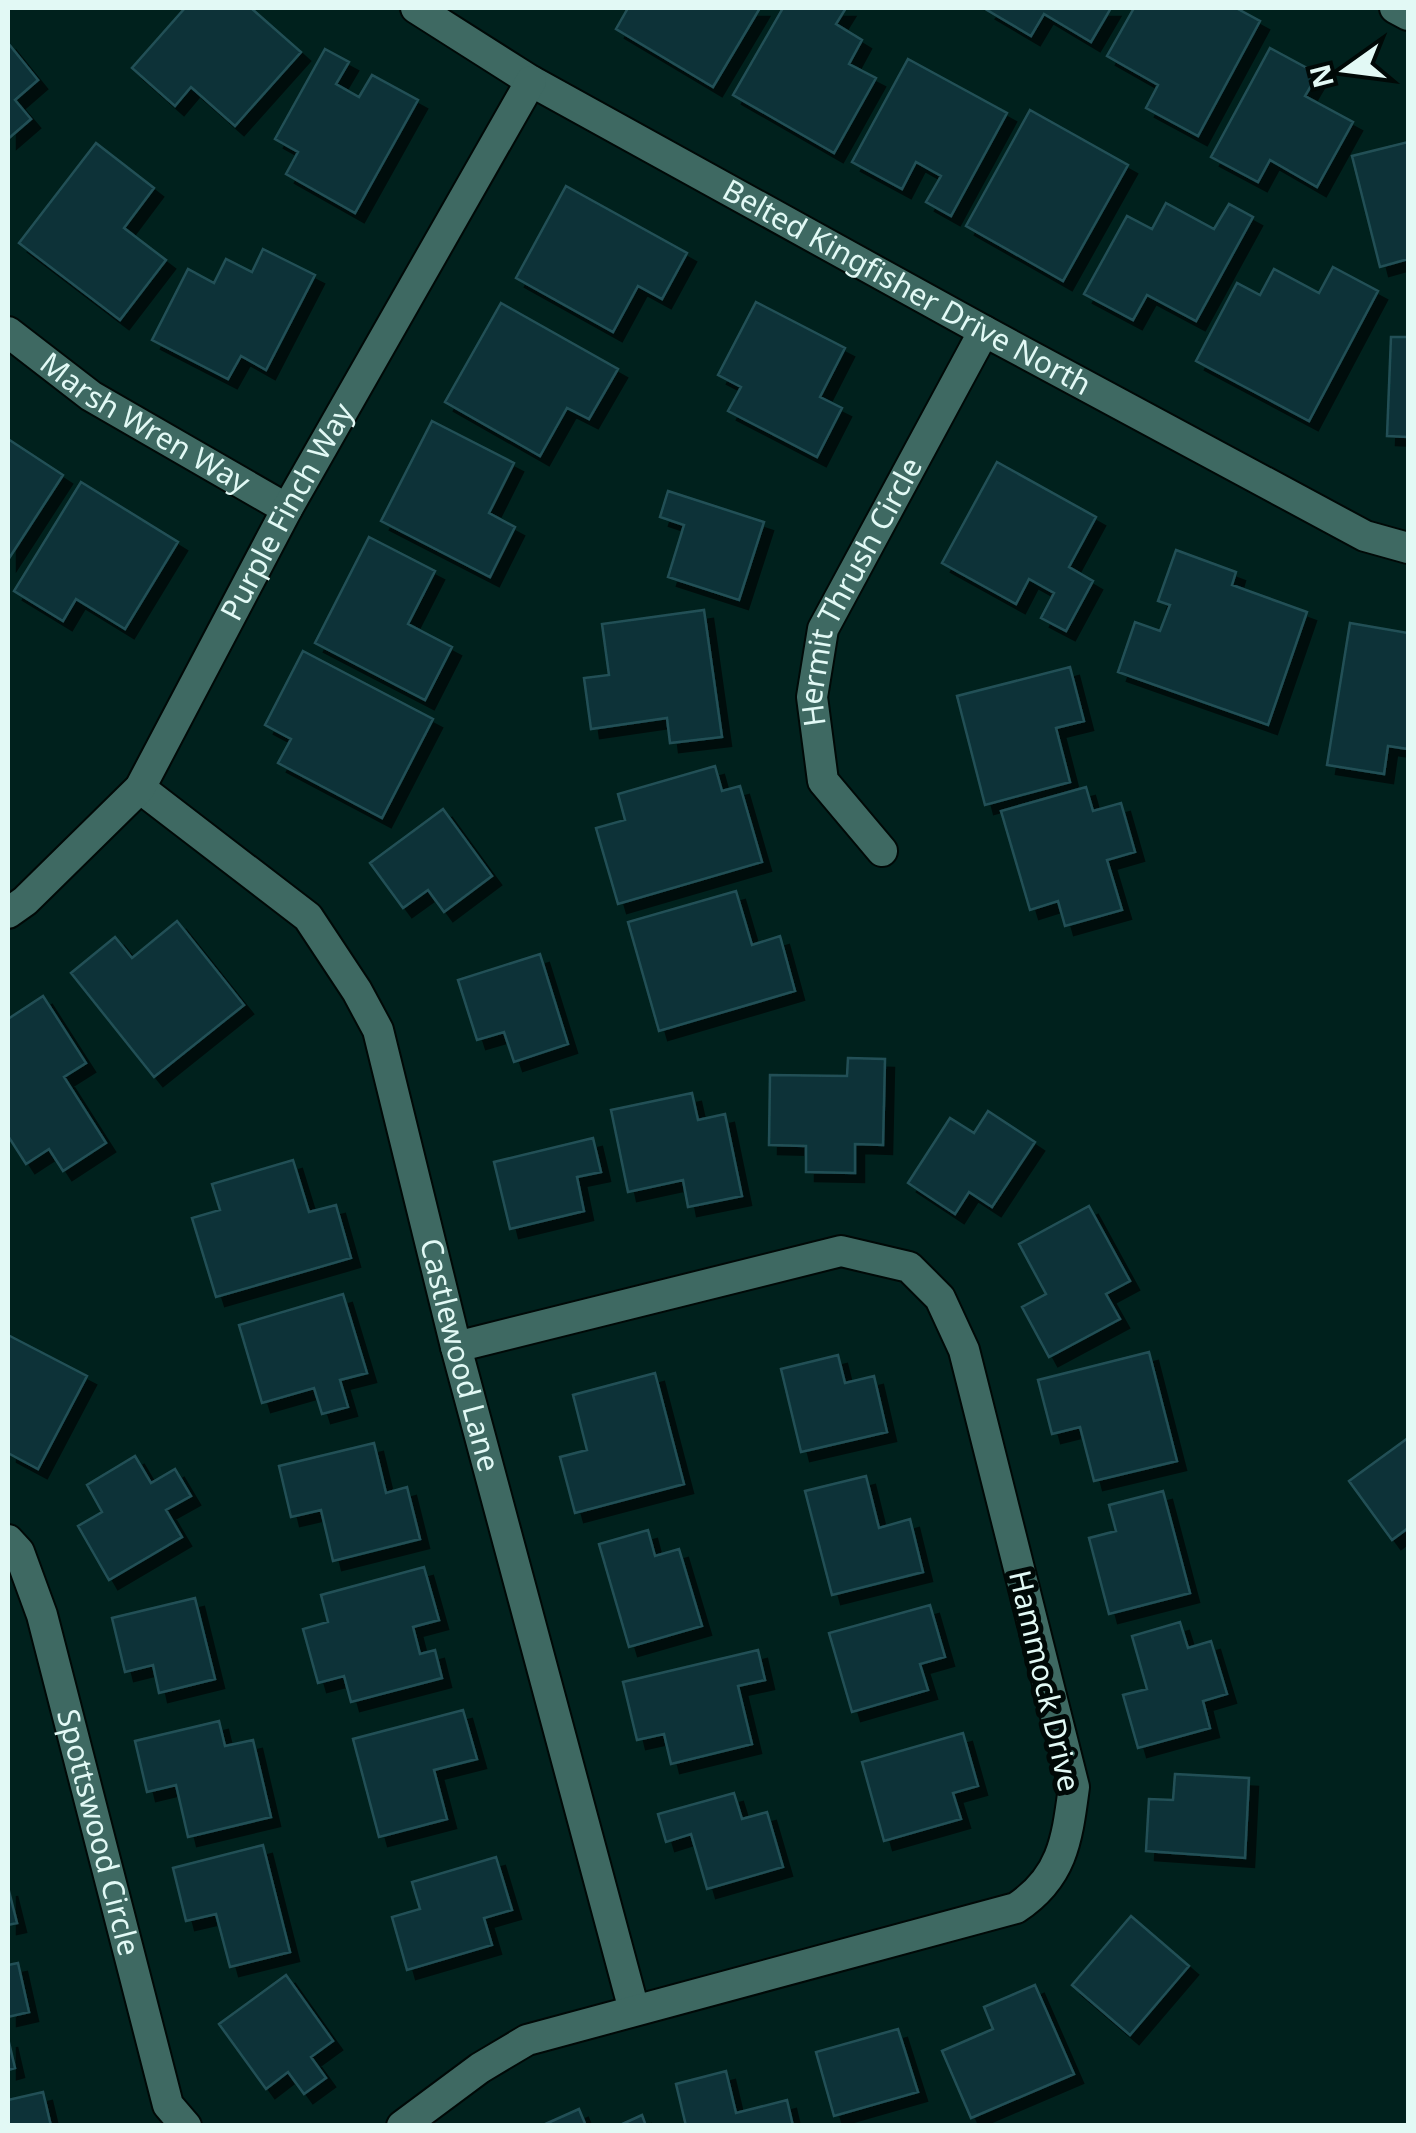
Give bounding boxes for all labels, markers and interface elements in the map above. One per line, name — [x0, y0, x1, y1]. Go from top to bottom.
north arrow — [1296, 20, 1396, 120]
text: N — [1300, 61, 1342, 92]
street label: Belted Kingfisher Drive North — [716, 169, 1099, 404]
street label: Marsh Wren Way — [32, 342, 258, 503]
street label: Purple Finch Way — [210, 394, 363, 627]
street label: Hermit Thrush Circle — [789, 450, 931, 729]
street label: Castlewood Lane — [411, 1234, 511, 1476]
street label: Hammock Drive — [1000, 1566, 1091, 1795]
street label: Spottswood Circle — [48, 1705, 151, 1960]

